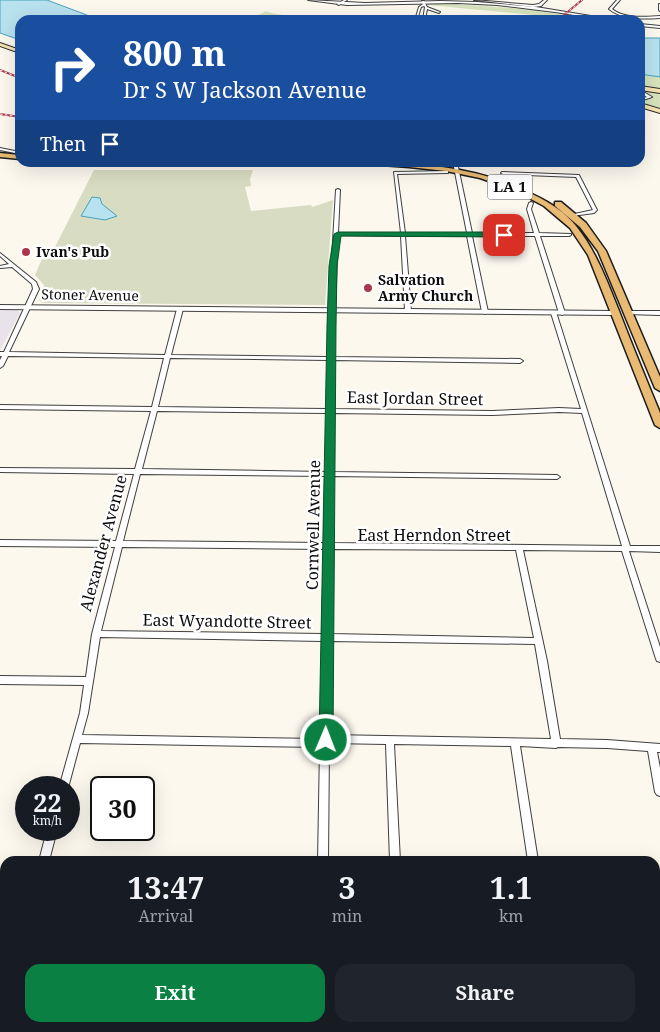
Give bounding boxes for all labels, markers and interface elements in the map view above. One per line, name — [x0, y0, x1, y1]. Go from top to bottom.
text: 800 m — [123, 29, 226, 76]
icon: right — [40, 35, 105, 100]
text: Dr S W Jackson Avenue — [123, 74, 367, 104]
icon: arrive — [96, 130, 124, 158]
text: Then — [40, 131, 86, 157]
road number: LA 1 — [488, 174, 532, 200]
pin — [483, 214, 525, 256]
icon: arrive — [490, 221, 518, 249]
place label: Ivan's Pub — [36, 242, 109, 261]
marker: Ivan's Pub — [20, 246, 32, 258]
place label: Salvation Army Church — [378, 270, 473, 305]
marker: Salvation Army Church — [362, 282, 374, 294]
street label: Stoner Avenue — [41, 284, 139, 305]
street label: East Jordan Street — [347, 386, 484, 410]
street label: Cornwell Avenue — [301, 460, 325, 590]
street label: Alexander Avenue — [74, 472, 132, 614]
street label: East Herndon Street — [357, 524, 511, 546]
street label: East Wyandotte Street — [142, 609, 312, 633]
position arrow — [299, 713, 351, 765]
speed limit sign: 30 — [90, 776, 155, 841]
text: 22 — [33, 785, 62, 819]
text: km/h — [33, 812, 62, 829]
text: 13:47 — [127, 867, 204, 908]
text: 3 — [339, 867, 356, 908]
text: 1.1 — [490, 867, 533, 908]
text: Arrival — [139, 905, 193, 927]
text: min — [332, 905, 362, 927]
text: km — [499, 905, 523, 927]
button: Exit — [25, 964, 325, 1022]
button: Share — [335, 964, 635, 1022]

